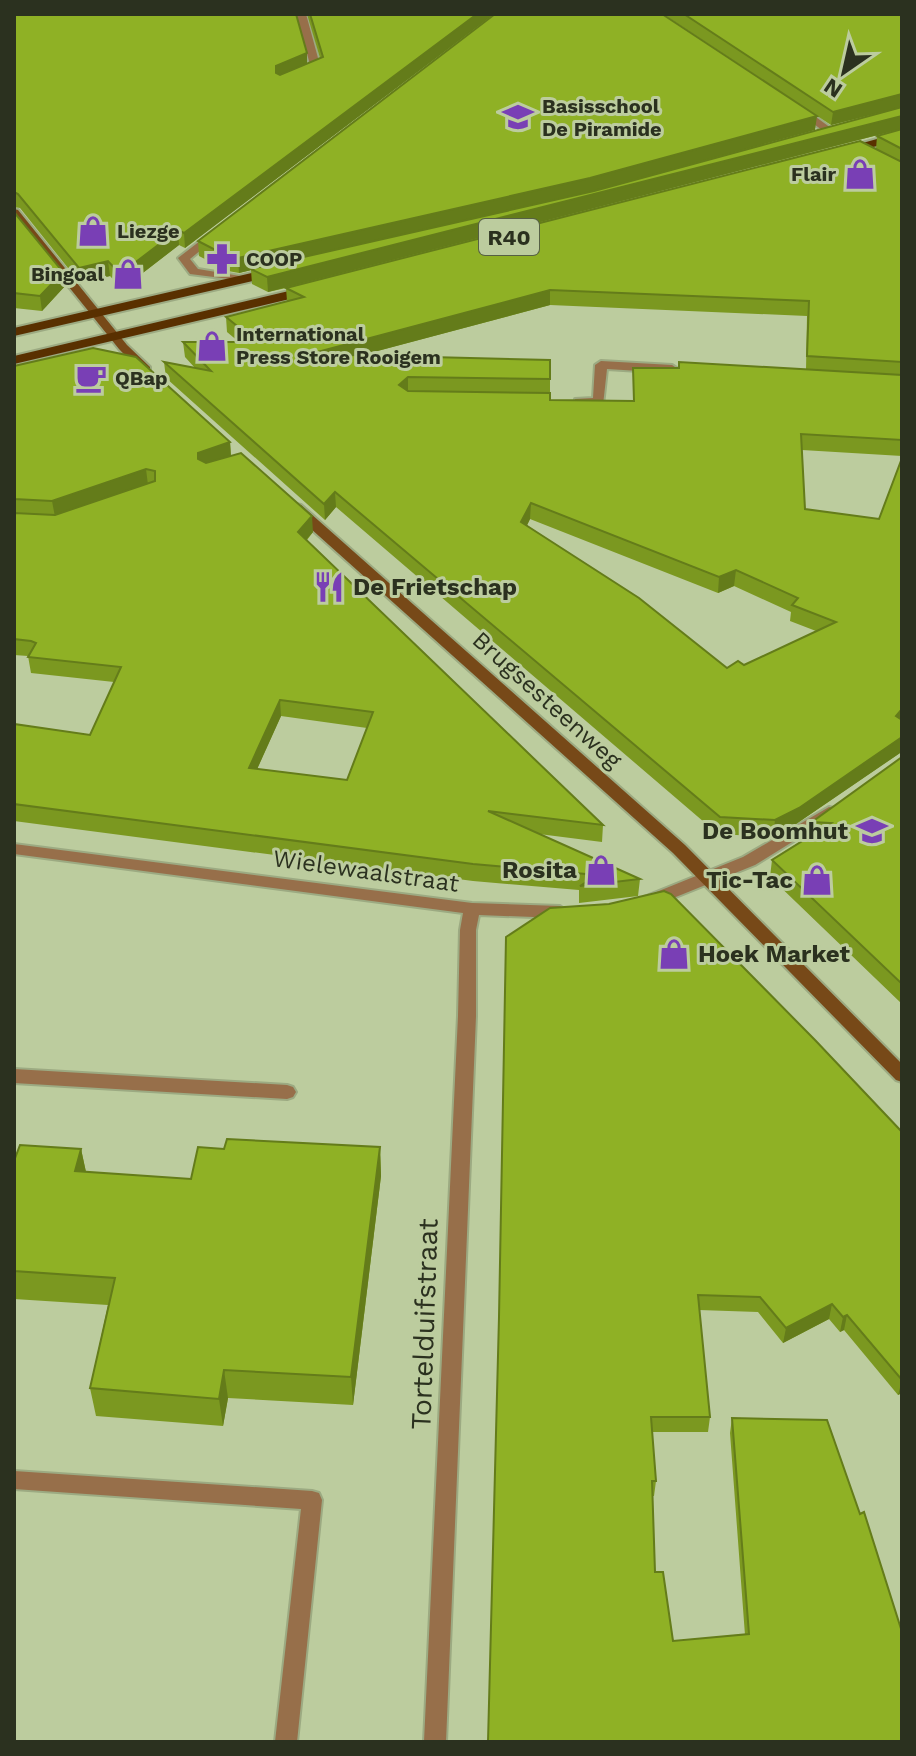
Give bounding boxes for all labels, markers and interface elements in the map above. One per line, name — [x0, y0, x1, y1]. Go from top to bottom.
north arrow — [804, 32, 884, 112]
text: N — [819, 73, 847, 103]
place label: Basisschool De Piramide — [542, 94, 662, 141]
school or university icon: Basisschool De Piramide — [501, 100, 535, 134]
shop icon: Flair — [843, 157, 877, 191]
place label: Flair — [791, 162, 836, 186]
shop icon: Liezge — [76, 214, 110, 248]
place label: Liezge — [117, 219, 180, 243]
road number: R40 — [479, 219, 539, 255]
pharmacy icon: COOP — [205, 242, 239, 276]
place label: COOP — [246, 247, 302, 271]
shop icon: Bingoal — [111, 257, 145, 291]
place label: Bingoal — [31, 262, 104, 286]
place label: International Press Store Rooigem — [236, 322, 441, 369]
shop icon: International Press Store Rooigem — [195, 329, 229, 363]
cafe icon: QBap — [74, 361, 108, 395]
place label: QBap — [115, 366, 168, 390]
restaurant icon: De Frietschap — [312, 570, 346, 604]
place label: De Frietschap — [353, 573, 517, 601]
street label: Brugsesteenweg — [467, 626, 627, 774]
school or university icon: De Boomhut — [855, 814, 889, 848]
place label: De Boomhut — [702, 817, 849, 845]
street label: Wielewaalstraat — [271, 844, 461, 898]
shop icon: Rosita — [584, 853, 618, 887]
place label: Rosita — [502, 856, 577, 884]
shop icon: Tic-Tac — [800, 863, 834, 897]
place label: Tic-Tac — [706, 866, 793, 894]
shop icon: Hoek Market — [657, 937, 691, 971]
place label: Hoek Market — [698, 940, 850, 968]
street label: Tortelduifstraat — [404, 1218, 445, 1430]

